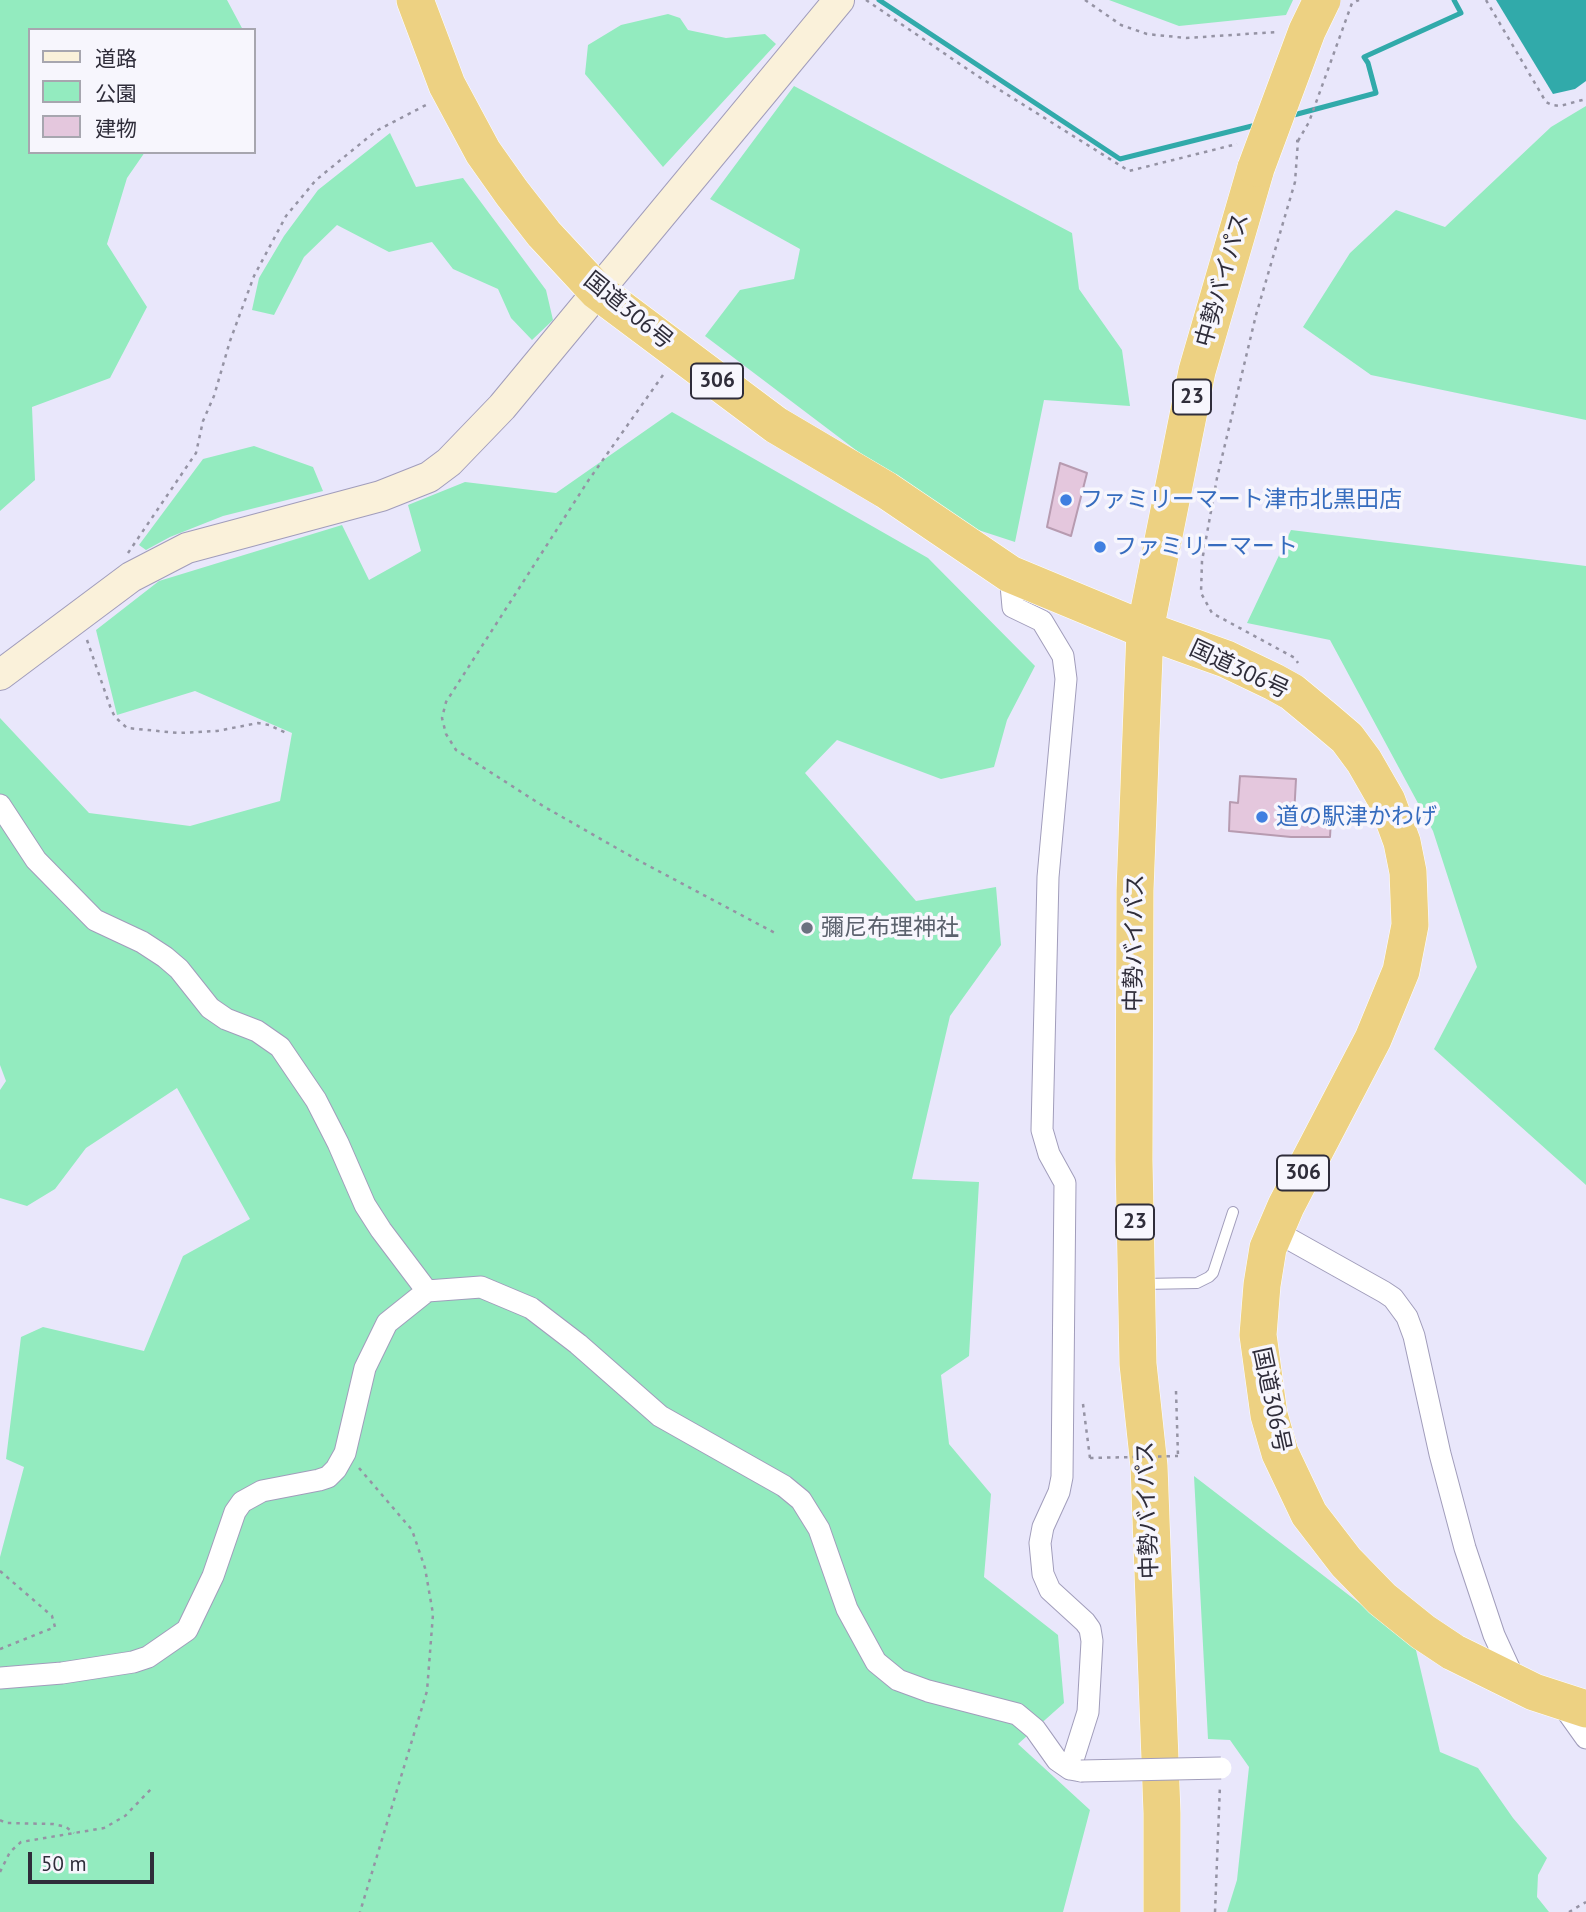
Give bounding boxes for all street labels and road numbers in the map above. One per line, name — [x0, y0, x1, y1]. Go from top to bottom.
street label: 中勢バイパス — [1191, 210, 1255, 350]
street label: 国道306号 — [578, 267, 678, 355]
road number: 306 — [691, 364, 743, 398]
road number: 23 — [1173, 380, 1211, 414]
street label: 国道306号 — [1185, 635, 1293, 705]
street label: 中勢バイパス — [1120, 874, 1150, 1012]
road number: 306 — [1277, 1156, 1329, 1190]
road number: 23 — [1116, 1204, 1154, 1240]
street label: 国道306号 — [1246, 1345, 1296, 1455]
street label: 中勢バイパス — [1132, 1441, 1164, 1579]

